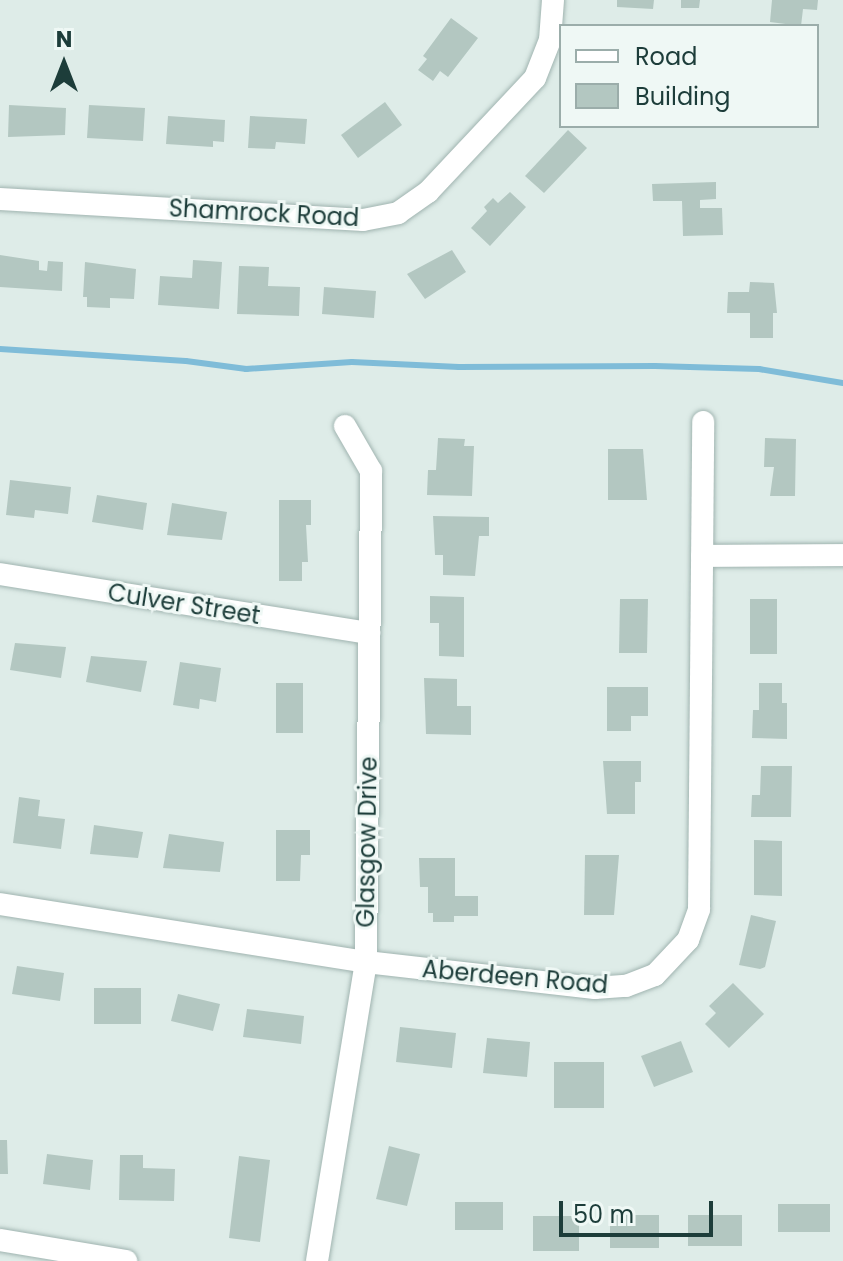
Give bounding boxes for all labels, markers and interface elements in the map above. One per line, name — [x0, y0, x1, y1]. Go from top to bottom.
north arrow — [24, 24, 104, 104]
text: N — [56, 24, 72, 55]
legend — [559, 24, 819, 128]
text: Road — [635, 40, 697, 73]
text: Building — [635, 80, 731, 113]
street label: Shamrock Road — [168, 194, 360, 232]
street label: Culver Street — [106, 578, 262, 630]
street label: Glasgow Drive — [351, 756, 383, 928]
street label: Aberdeen Road — [421, 955, 609, 999]
scale bar — [563, 1185, 717, 1235]
text: 50 m — [573, 1198, 634, 1231]

